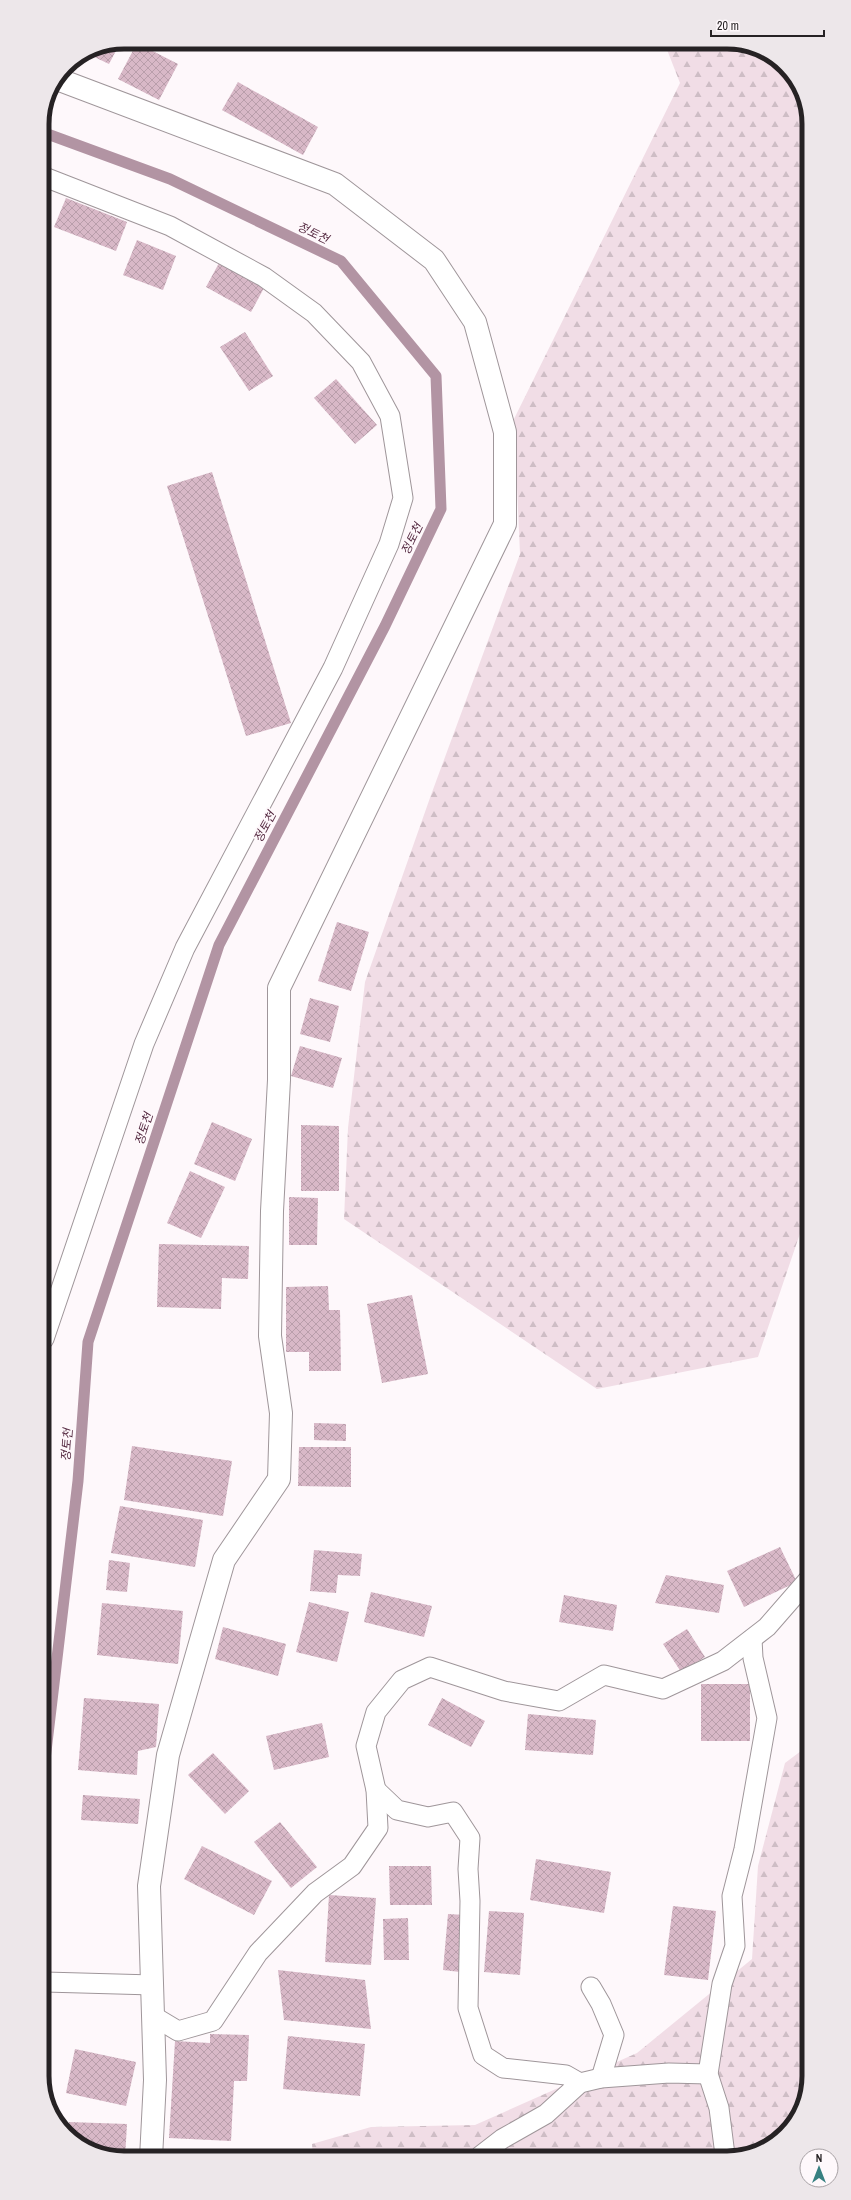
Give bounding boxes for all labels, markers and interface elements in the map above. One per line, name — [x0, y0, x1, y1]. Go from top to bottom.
scale bar — [711, 12, 824, 38]
text: 20 m — [717, 18, 739, 34]
water label: 정토천 — [295, 219, 333, 248]
water label: 정토천 — [398, 519, 427, 557]
water label: 정토천 — [250, 807, 281, 845]
water label: 정토천 — [131, 1109, 157, 1147]
water label: 정토천 — [58, 1426, 76, 1462]
north arrow — [799, 2148, 839, 2188]
text: N — [816, 2151, 822, 2165]

